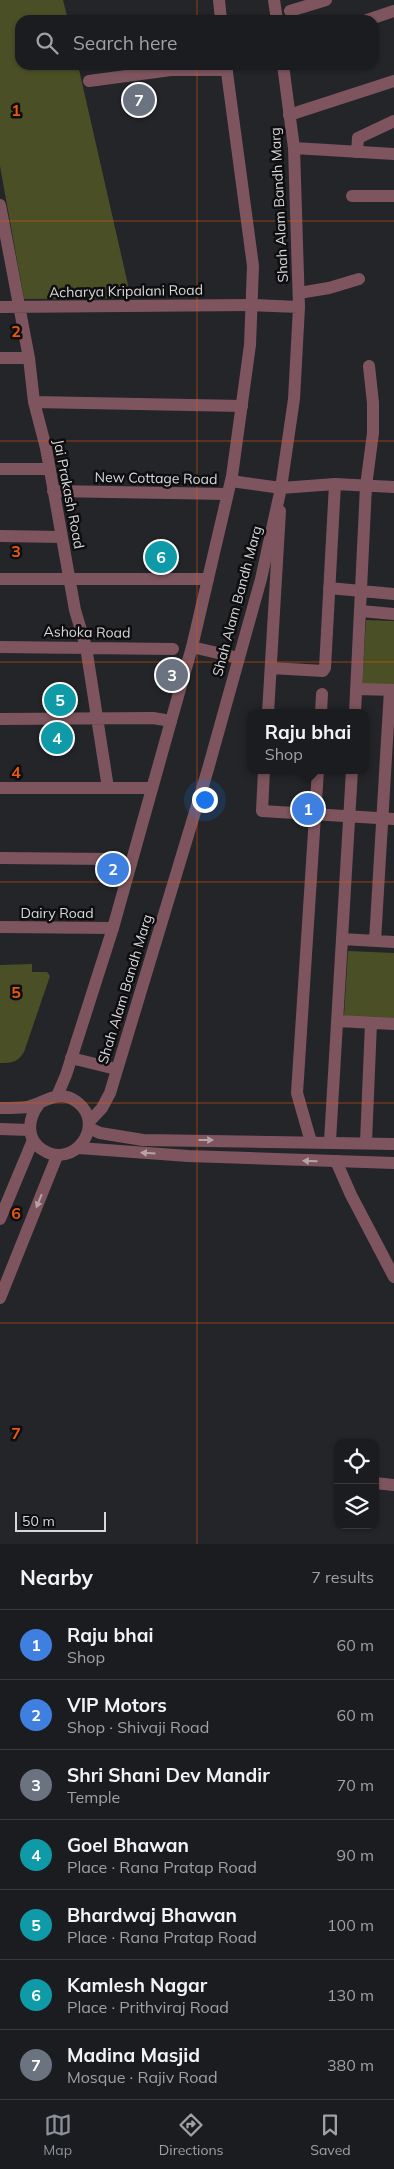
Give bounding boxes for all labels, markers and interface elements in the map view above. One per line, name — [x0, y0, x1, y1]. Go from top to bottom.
search box — [15, 15, 379, 70]
icon: search — [33, 29, 61, 57]
text: Search here — [73, 31, 177, 55]
pin: 7 — [123, 81, 155, 119]
text: 1 — [11, 100, 21, 120]
street label: Shah Alam Bandh Marg — [266, 127, 292, 283]
street label: Acharya Kripalani Road — [49, 281, 203, 301]
text: 2 — [11, 321, 21, 341]
street label: Jai Prakash Road — [50, 438, 88, 550]
street label: New Cottage Road — [94, 468, 218, 488]
street label: Shah Alam Bandh Marg — [208, 524, 266, 678]
pin: 6 — [145, 538, 177, 576]
text: 3 — [11, 541, 21, 561]
street label: Ashoka Road — [43, 622, 131, 642]
pin: 3 — [156, 656, 188, 694]
pin: 5 — [44, 681, 76, 719]
popup — [247, 709, 369, 774]
pin: 4 — [41, 719, 73, 757]
text: Raju bhai — [265, 720, 351, 744]
text: Shop — [265, 744, 303, 764]
text: 4 — [11, 762, 21, 782]
your location — [192, 787, 218, 813]
pin: 1 — [292, 790, 324, 828]
pin: 2 — [97, 850, 129, 888]
street label: Dairy Road — [20, 904, 94, 922]
street label: Shah Alam Bandh Marg — [94, 912, 156, 1066]
text: 5 — [11, 982, 21, 1002]
one-way arrow — [198, 1136, 214, 1144]
one-way arrow — [140, 1149, 156, 1157]
one-way arrow — [302, 1156, 318, 1164]
one-way arrow — [35, 1194, 43, 1209]
text: 6 — [11, 1203, 21, 1223]
text: 7 — [11, 1423, 21, 1443]
map controls — [334, 1439, 379, 1529]
button: locate — [334, 1439, 379, 1484]
button: layers — [334, 1484, 379, 1529]
scale bar — [15, 1509, 106, 1532]
text: 50 m — [22, 1512, 55, 1530]
text: Nearby — [20, 1564, 93, 1590]
text: 7 results — [311, 1567, 374, 1587]
text: Raju bhai — [67, 1623, 154, 1647]
text: 1 — [31, 1635, 41, 1655]
text: 60 m — [337, 1635, 374, 1655]
text: Shop — [67, 1647, 105, 1667]
text: VIP Motors — [67, 1693, 167, 1717]
text: 2 — [31, 1705, 41, 1725]
text: 60 m — [337, 1705, 374, 1725]
text: Shop · Shivaji Road — [67, 1717, 209, 1737]
text: Shri Shani Dev Mandir — [67, 1763, 270, 1787]
text: 3 — [31, 1775, 41, 1795]
text: 70 m — [337, 1775, 374, 1795]
text: Temple — [67, 1787, 120, 1807]
text: Goel Bhawan — [67, 1833, 189, 1857]
text: 4 — [31, 1845, 41, 1865]
text: 90 m — [337, 1845, 374, 1865]
text: Place · Rana Pratap Road — [67, 1857, 257, 1877]
text: Bhardwaj Bhawan — [67, 1903, 237, 1927]
text: 5 — [31, 1915, 41, 1935]
text: 100 m — [327, 1915, 374, 1935]
text: Place · Rana Pratap Road — [67, 1927, 257, 1947]
text: Kamlesh Nagar — [67, 1973, 207, 1997]
text: 6 — [31, 1985, 41, 2005]
text: 130 m — [327, 1985, 374, 2005]
text: Place · Prithviraj Road — [67, 1997, 229, 2017]
text: Madina Masjid — [67, 2043, 200, 2067]
text: 7 — [31, 2055, 41, 2075]
text: 380 m — [327, 2055, 374, 2075]
text: Mosque · Rajiv Road — [67, 2067, 218, 2087]
tab: Map — [43, 2111, 72, 2159]
tab: Directions — [159, 2111, 224, 2159]
tab: Saved — [310, 2111, 351, 2159]

